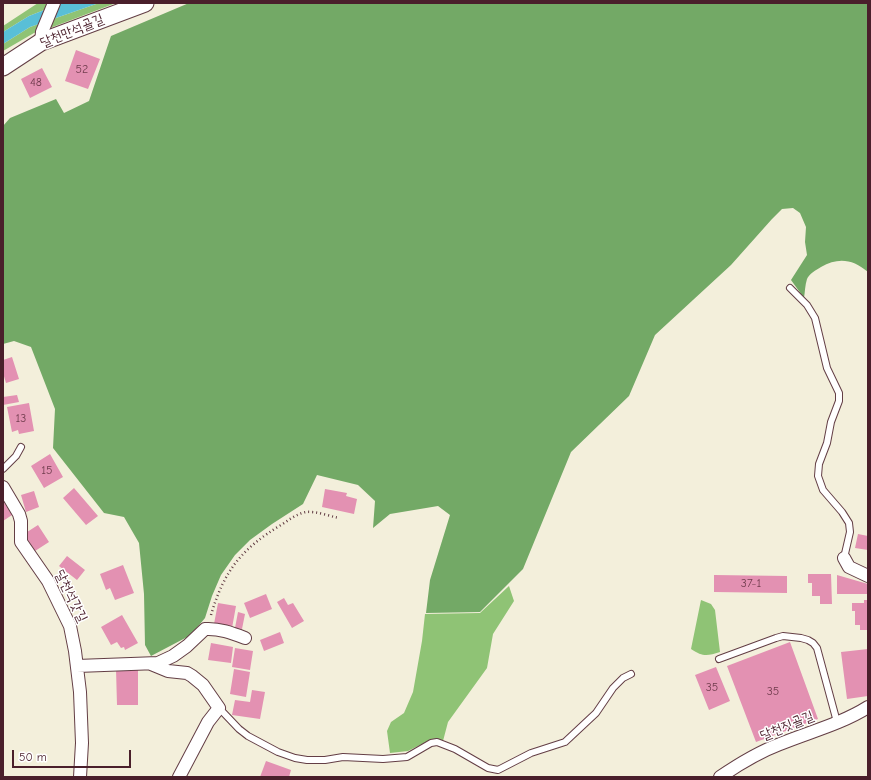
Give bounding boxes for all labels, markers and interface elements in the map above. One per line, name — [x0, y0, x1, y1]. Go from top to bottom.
street label: 달천만석골길 — [38, 11, 106, 51]
house number: 52 — [76, 63, 88, 77]
house number: 48 — [30, 76, 42, 90]
house number: 13 — [16, 412, 26, 426]
house number: 15 — [41, 464, 53, 478]
street label: 달천석갓길 — [51, 567, 91, 625]
house number: 37-1 — [741, 577, 761, 591]
house number: 35 — [706, 681, 718, 695]
house number: 35 — [767, 685, 779, 699]
street label: 달천짓골길 — [758, 708, 816, 744]
scale bar — [14, 742, 133, 768]
text: 50 m — [19, 750, 47, 764]

